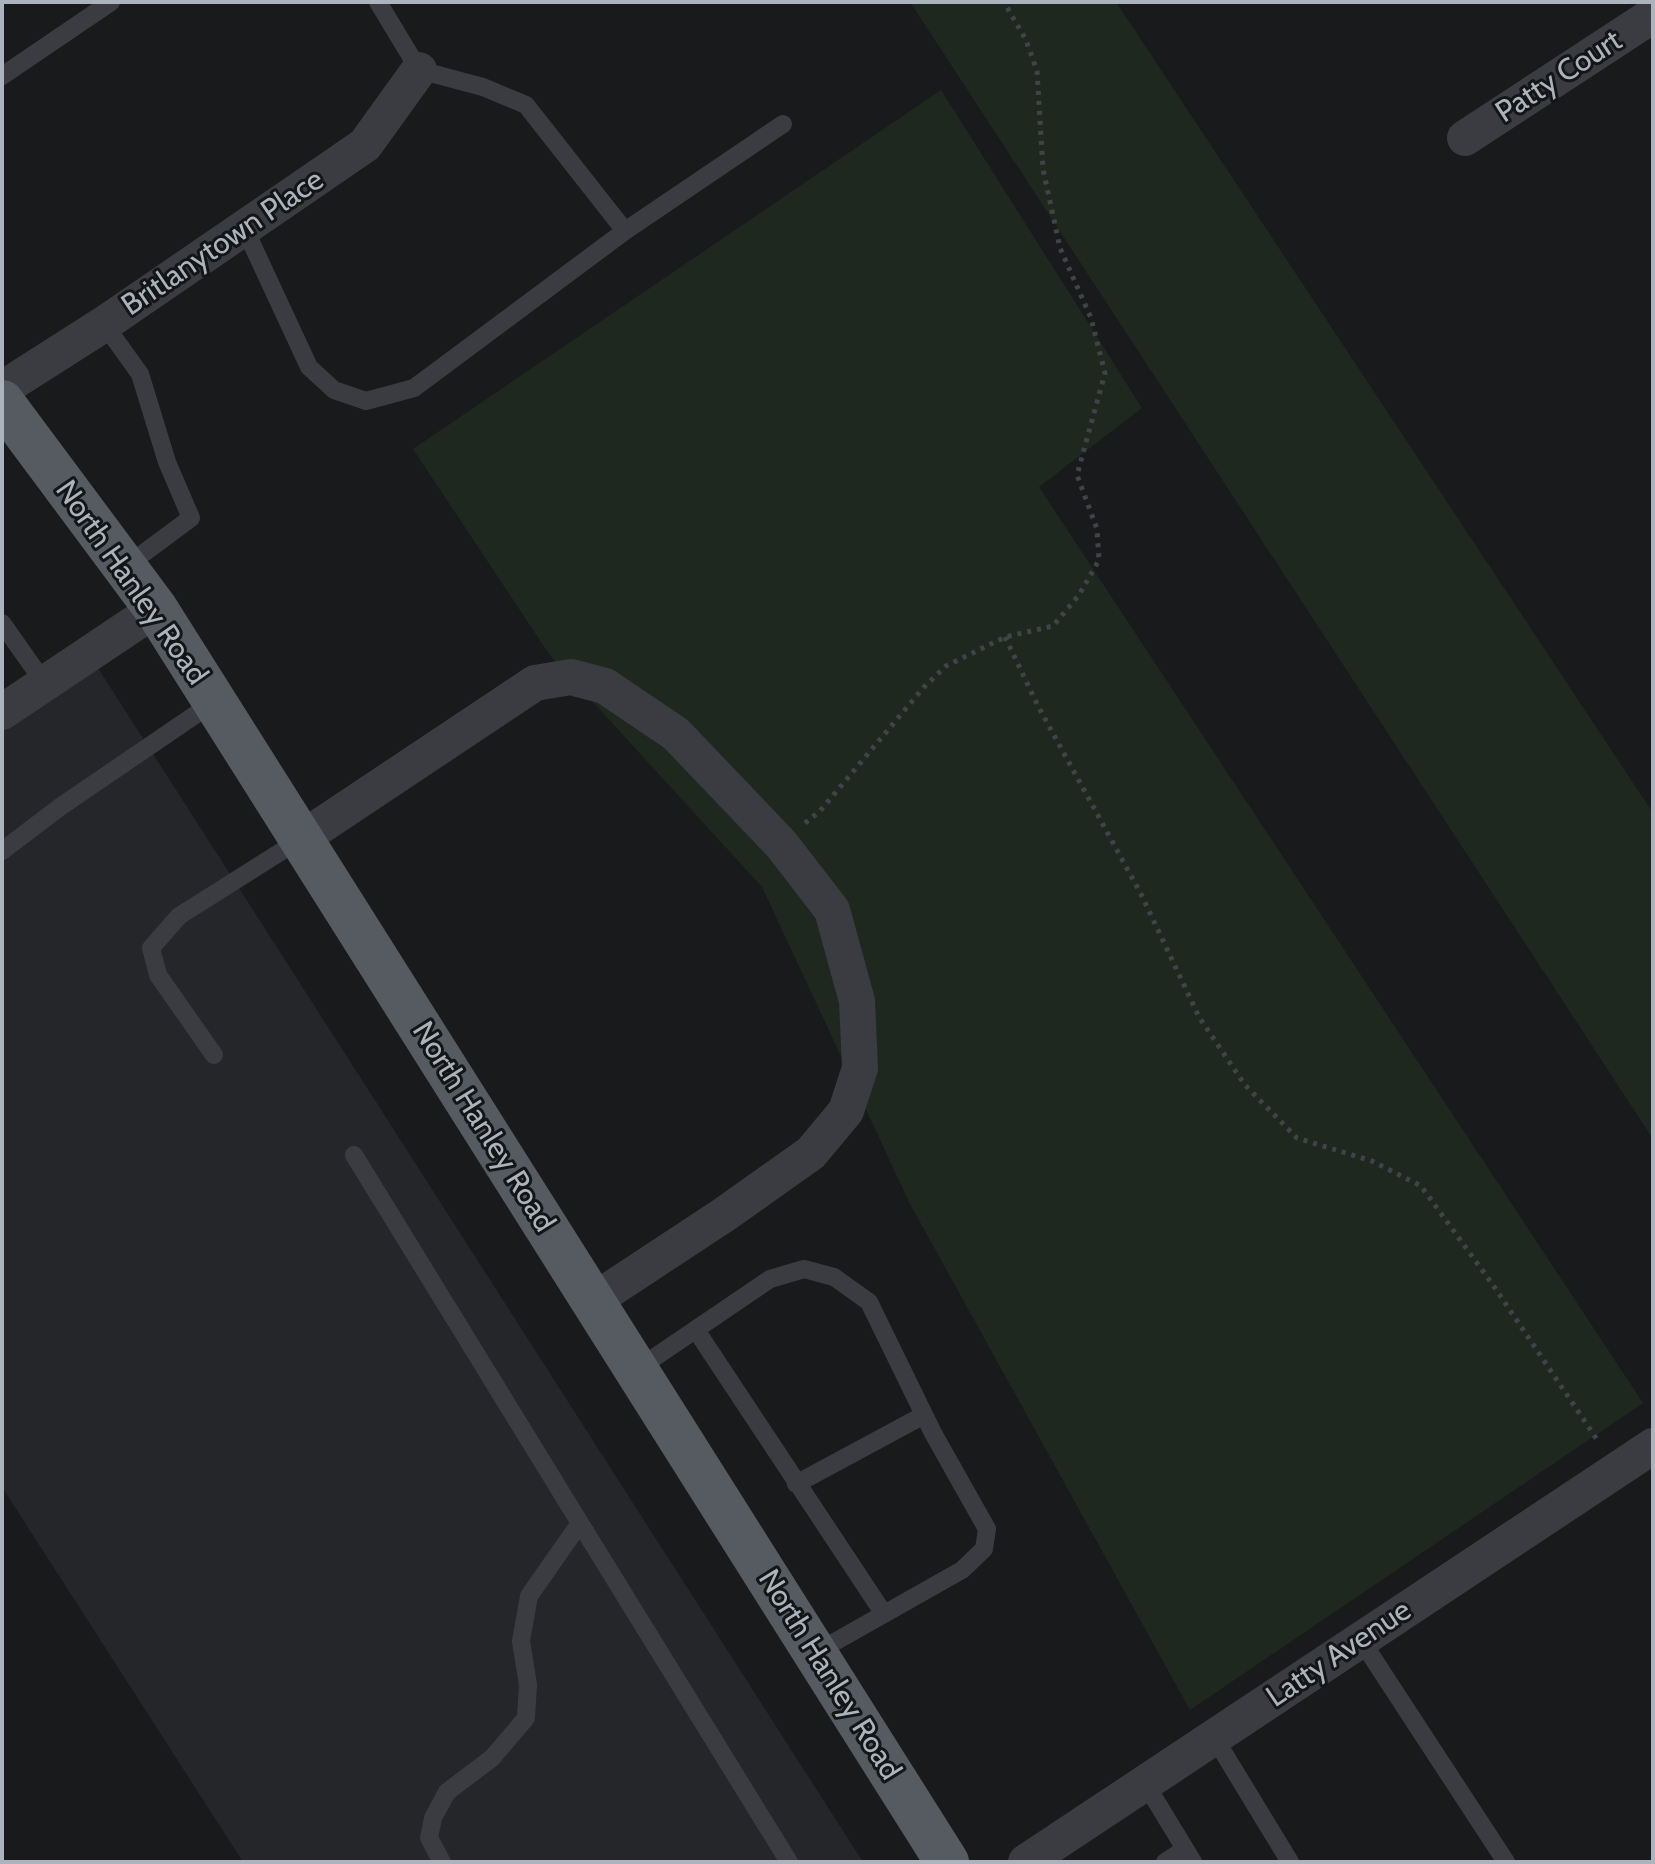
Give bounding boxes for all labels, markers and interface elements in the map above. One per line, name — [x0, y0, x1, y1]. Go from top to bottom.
street label: Patty Court — [1489, 23, 1629, 131]
street label: Britlanytown Place — [115, 162, 331, 324]
street label: North Hanley Road — [47, 474, 215, 692]
street label: North Hanley Road — [404, 1015, 562, 1239]
street label: North Hanley Road — [750, 1563, 908, 1787]
street label: Latty Avenue — [1260, 1593, 1418, 1715]

